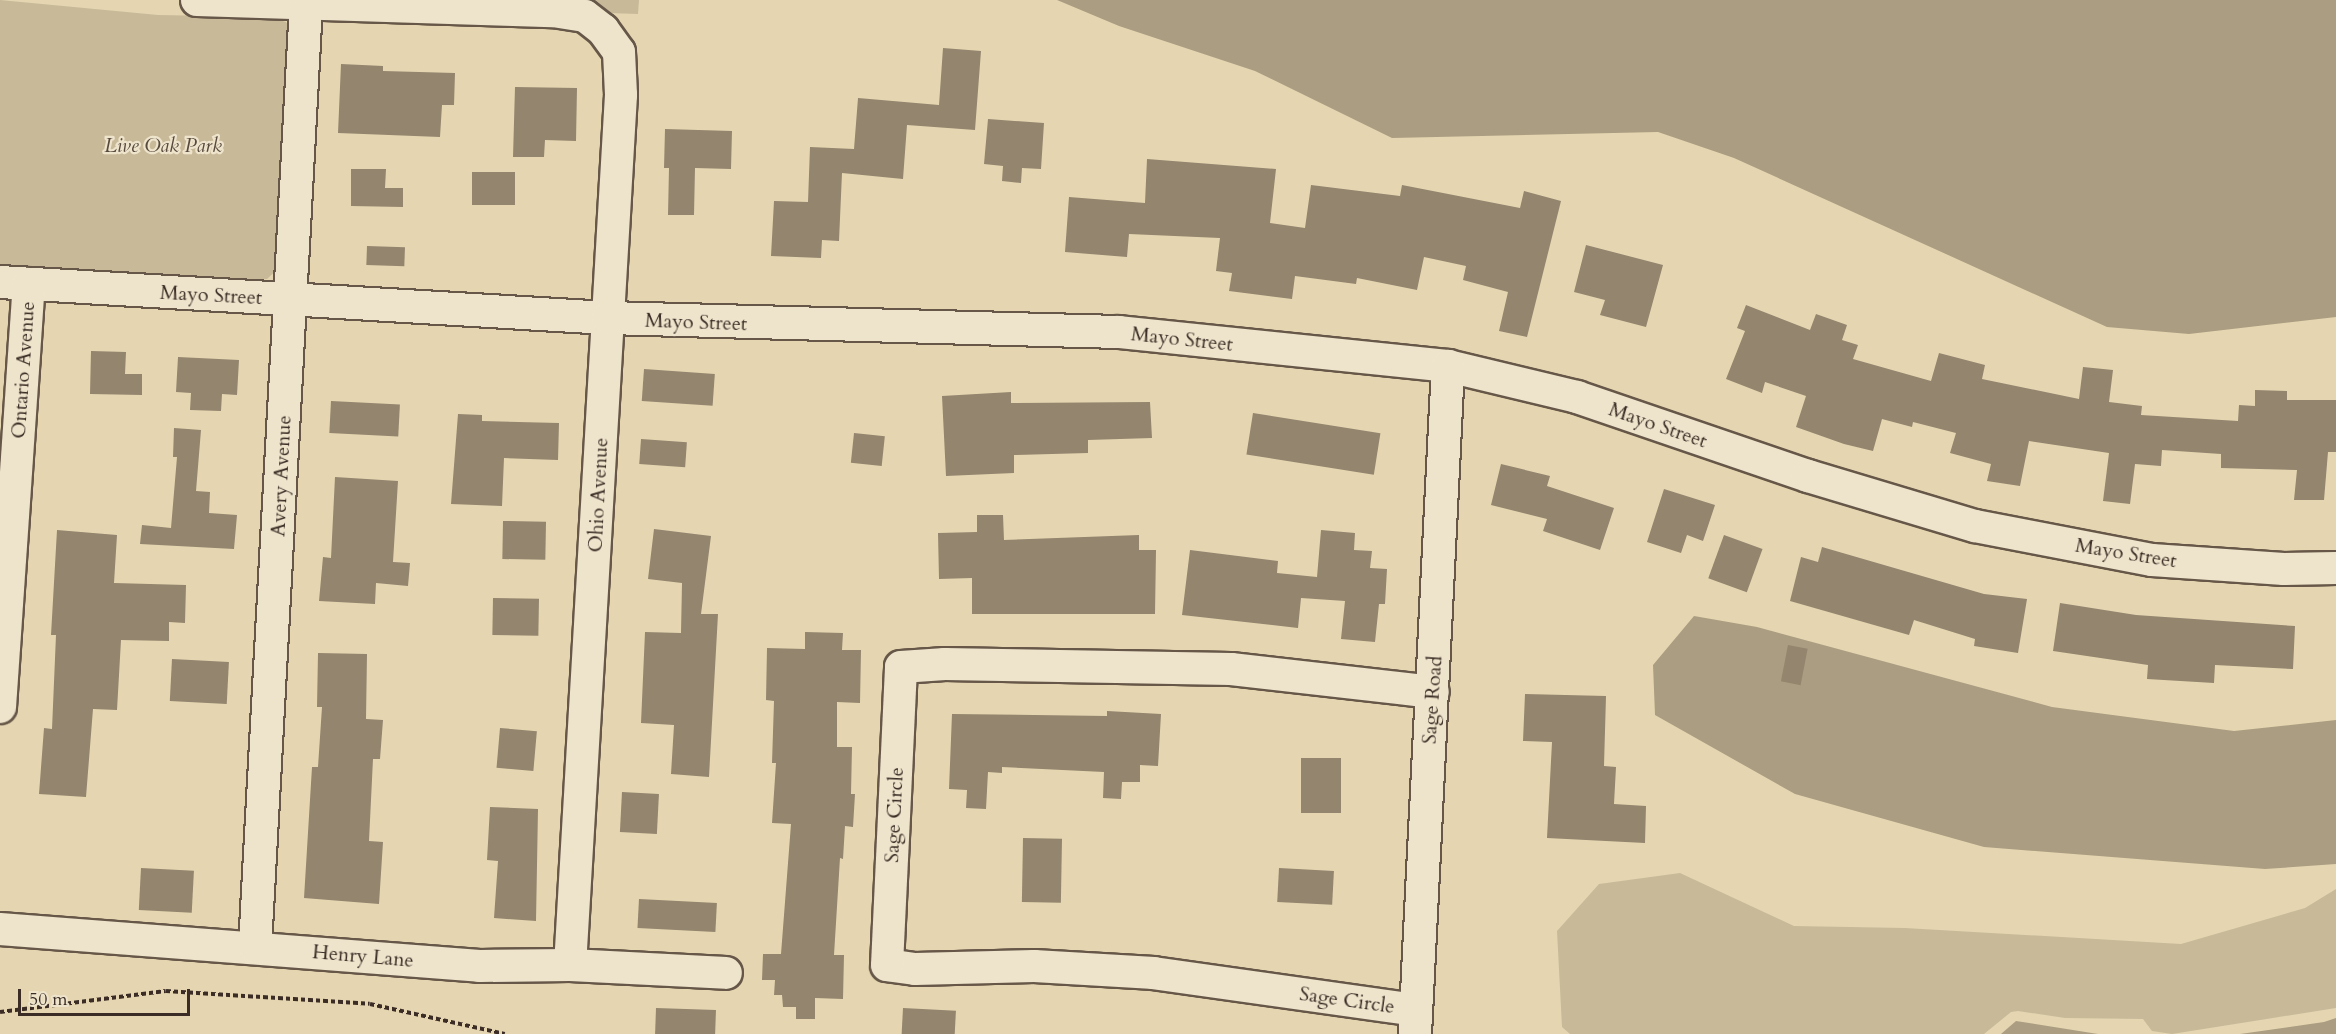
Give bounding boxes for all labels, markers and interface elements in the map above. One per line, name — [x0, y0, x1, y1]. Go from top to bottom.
park label: Live Oak Park — [104, 133, 222, 157]
street label: Mayo Street — [159, 280, 263, 310]
street label: Ontario Avenue — [6, 301, 40, 439]
street label: Mayo Street — [644, 308, 748, 336]
street label: Mayo Street — [1130, 322, 1234, 356]
street label: Mayo Street — [1606, 397, 1710, 453]
street label: Avery Avenue — [266, 415, 296, 537]
street label: Ohio Avenue — [583, 437, 613, 553]
street label: Mayo Street — [2074, 533, 2178, 573]
street label: Sage Road — [1417, 655, 1447, 745]
street label: Sage Circle — [880, 767, 908, 863]
street label: Henry Lane — [311, 940, 415, 972]
scale bar — [21, 977, 194, 1015]
street label: Sage Circle — [1298, 981, 1396, 1019]
text: 50 m — [29, 987, 68, 1012]

